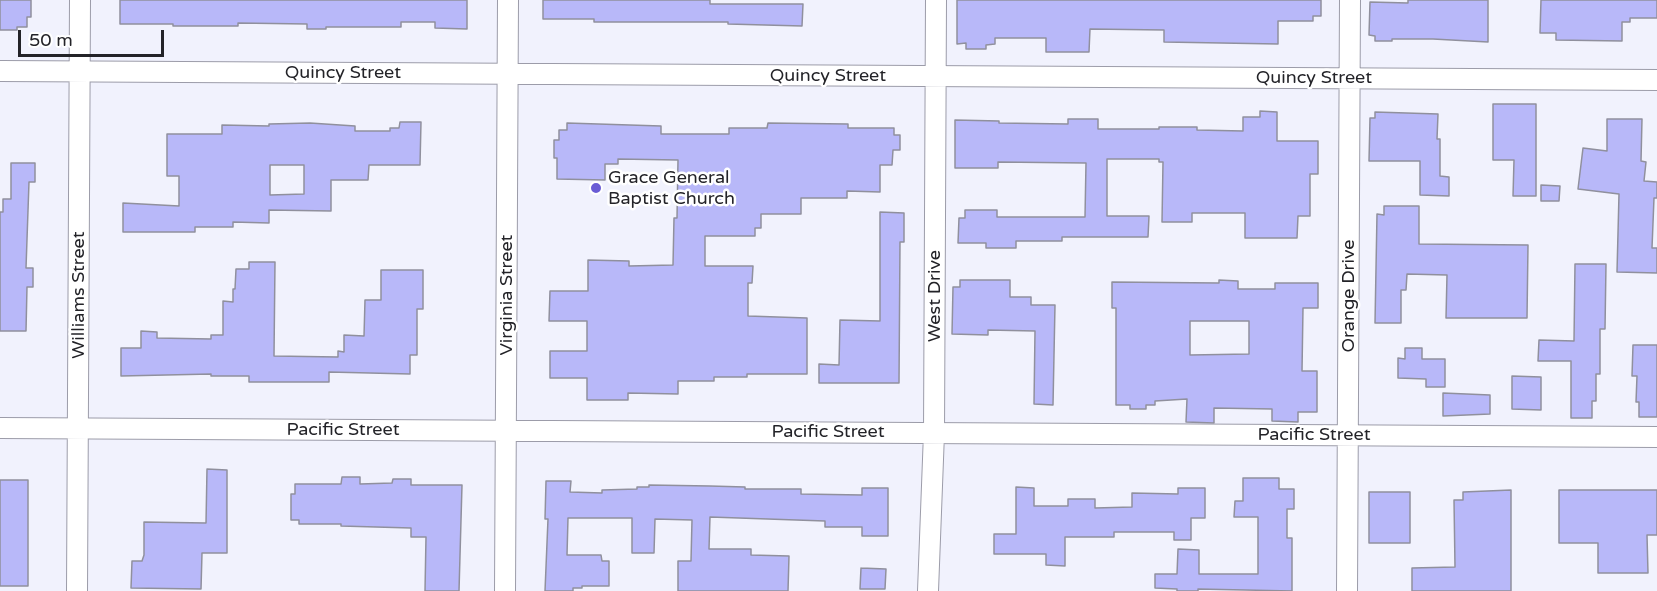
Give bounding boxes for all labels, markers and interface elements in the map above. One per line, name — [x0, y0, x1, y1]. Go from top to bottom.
scale bar — [21, 18, 166, 56]
text: 50 m — [29, 29, 73, 51]
street label: Quincy Street — [285, 62, 401, 84]
street label: Quincy Street — [770, 65, 886, 87]
street label: Quincy Street — [1256, 67, 1372, 89]
place label: Grace General Baptist Church — [608, 167, 735, 210]
marker: Grace General Baptist Church — [589, 181, 603, 195]
street label: Williams Street — [68, 231, 90, 359]
street label: Virginia Street — [496, 235, 518, 355]
street label: Orange Drive — [1338, 240, 1360, 352]
street label: West Drive — [924, 250, 946, 342]
street label: Pacific Street — [286, 419, 400, 441]
street label: Pacific Street — [771, 421, 885, 443]
street label: Pacific Street — [1257, 424, 1371, 446]

